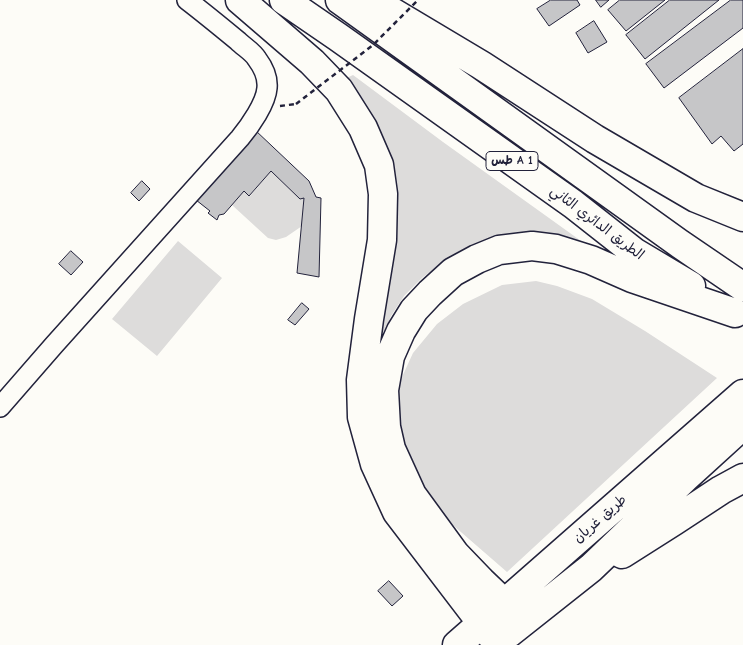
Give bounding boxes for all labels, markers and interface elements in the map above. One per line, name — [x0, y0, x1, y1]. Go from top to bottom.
road number: طس A 1 — [486, 152, 538, 170]
street label: الطريق الدائري الثاني — [547, 182, 647, 264]
street label: طريق غريان — [570, 491, 630, 547]

